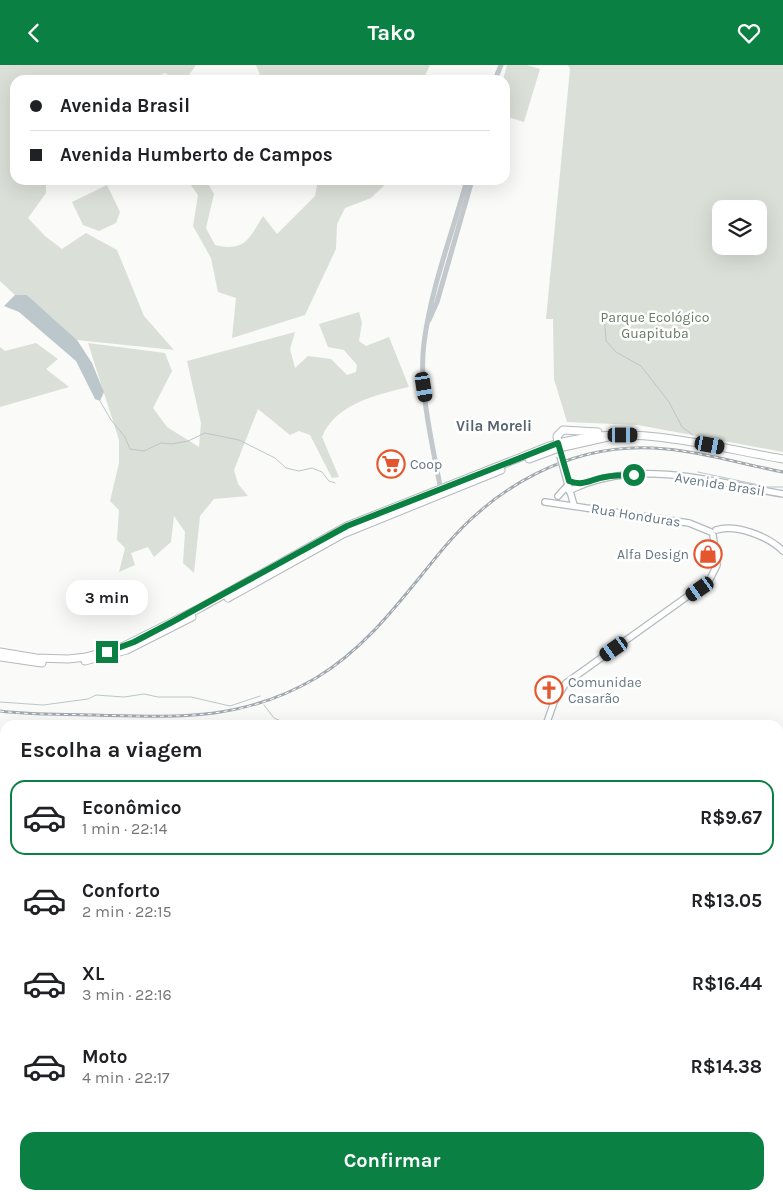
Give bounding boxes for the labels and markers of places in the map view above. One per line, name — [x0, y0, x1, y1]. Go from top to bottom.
supermarket icon: Coop — [376, 449, 406, 479]
place label: Coop — [410, 456, 442, 473]
shop icon: Alfa Design — [693, 539, 723, 569]
place label: Alfa Design — [617, 546, 689, 563]
place label: Comunidae Casarão — [568, 674, 642, 707]
church icon: Comunidae Casarão — [534, 675, 564, 705]

